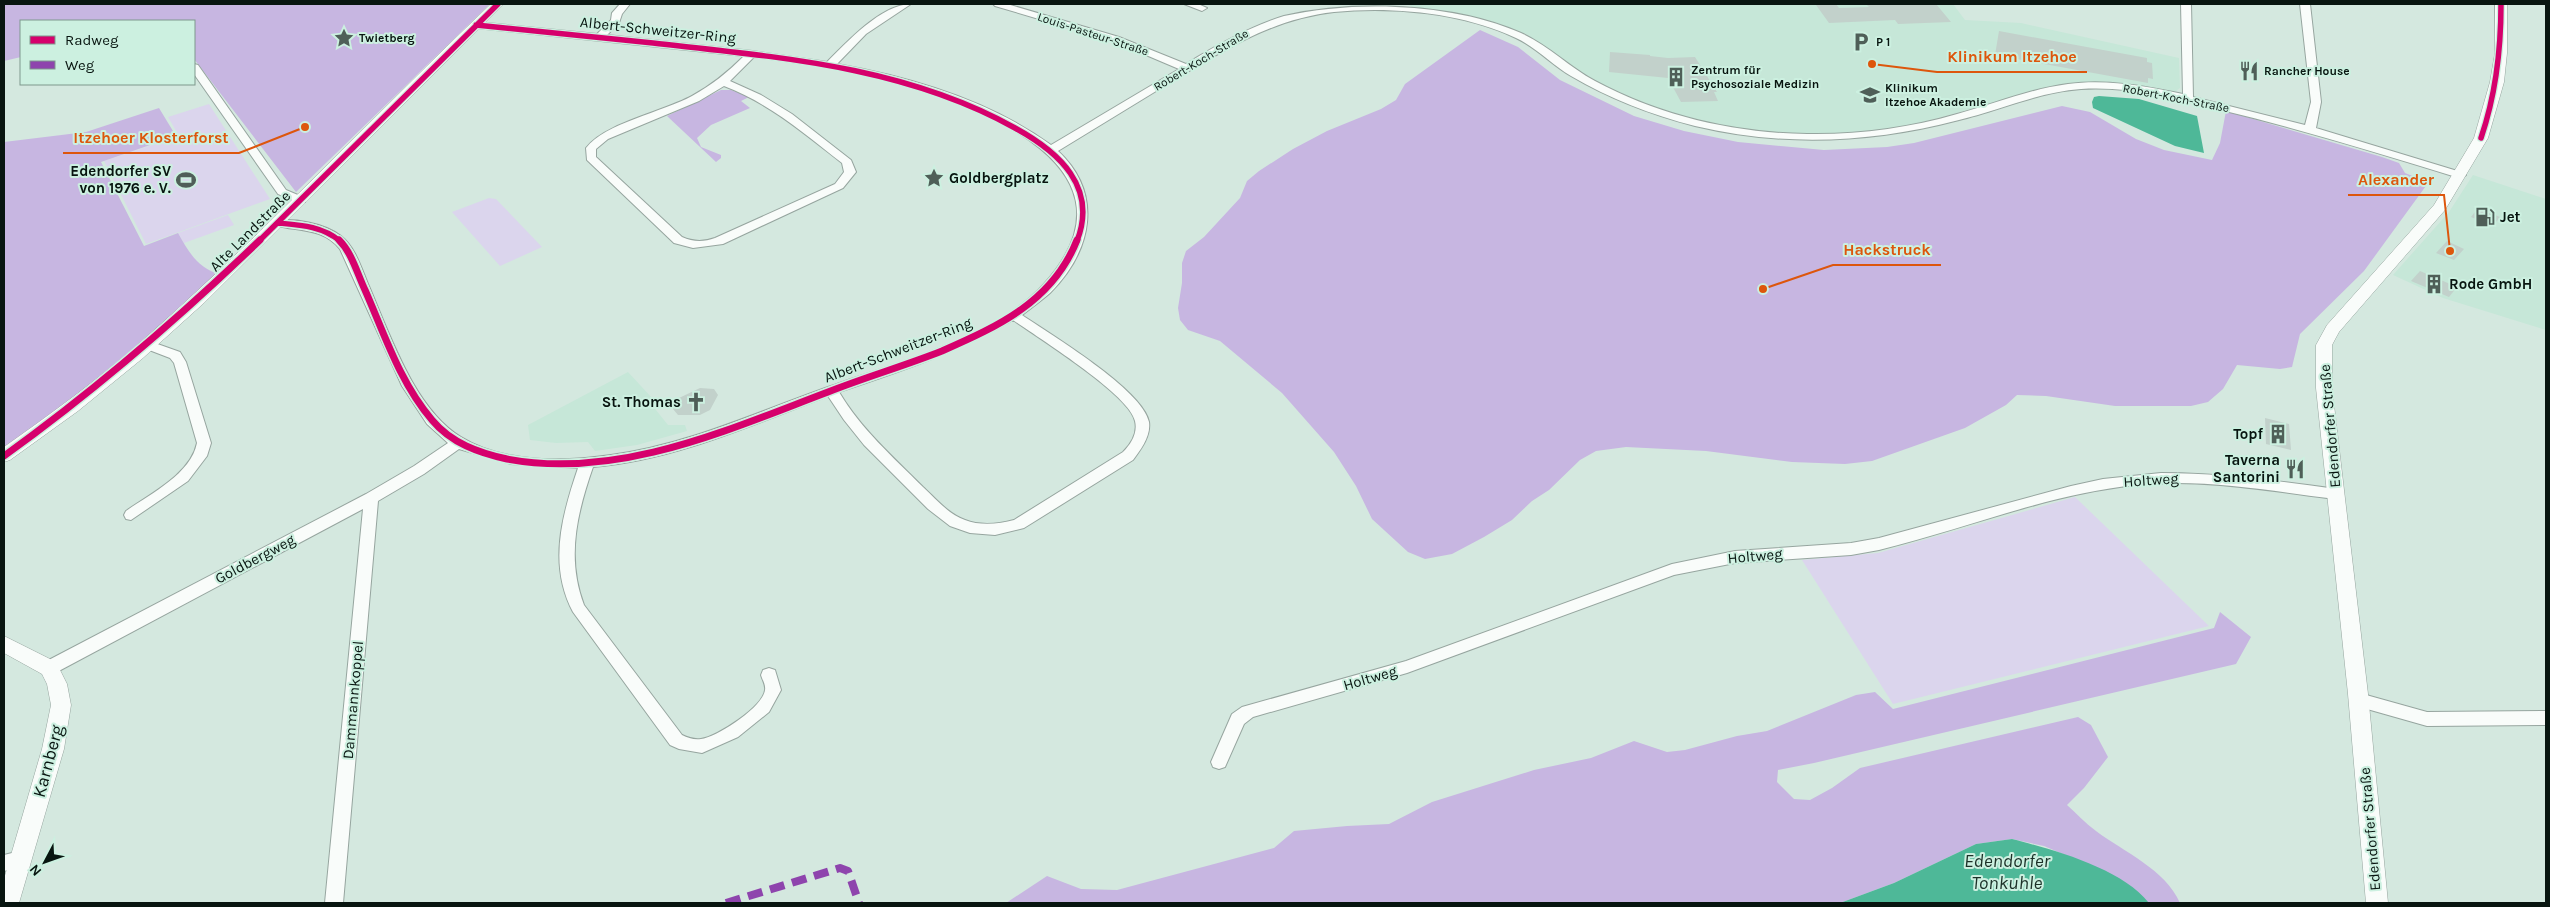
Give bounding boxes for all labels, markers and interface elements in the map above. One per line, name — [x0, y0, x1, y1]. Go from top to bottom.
street label: Louis-Pasteur-Straße — [1036, 9, 1150, 59]
street label: Albert-Schweitzer-Ring — [579, 13, 737, 47]
legend — [20, 20, 195, 85]
street label: Robert-Koch-Straße — [1151, 26, 1251, 94]
place icon: Twietberg — [333, 27, 355, 49]
text: Radweg — [65, 31, 119, 49]
place label: Twietberg — [359, 31, 415, 45]
parking icon: P 1 — [1850, 31, 1872, 53]
place label: P 1 — [1876, 35, 1890, 49]
callout: Klinikum Itzehoe — [1937, 41, 2087, 72]
text: Klinikum Itzehoe — [1947, 47, 2077, 66]
text: Weg — [65, 56, 95, 74]
restaurant icon: Rancher House — [2238, 60, 2260, 82]
place label: Zentrum für Psychosoziale Medizin — [1691, 63, 1819, 91]
place label: Rancher House — [2264, 64, 2350, 78]
building icon: Zentrum für Psychosoziale Medizin — [1665, 66, 1687, 88]
place label: Klinikum Itzehoe Akademie — [1885, 81, 1986, 109]
street label: Robert-Koch-Straße — [2122, 81, 2230, 115]
school or university icon: Klinikum Itzehoe Akademie — [1859, 84, 1881, 106]
callout: Itzehoer Klosterforst — [63, 122, 239, 153]
text: Itzehoer Klosterforst — [73, 128, 229, 147]
place label: Edendorfer SV von 1976 e. V. — [70, 162, 171, 197]
callout: Alexander — [2348, 164, 2444, 195]
place icon: Goldbergplatz — [923, 167, 945, 189]
sports icon: Edendorfer SV von 1976 e. V. — [175, 169, 197, 191]
place label: Goldbergplatz — [949, 169, 1049, 187]
text: Alexander — [2358, 170, 2435, 189]
street label: Alte Landstraße — [206, 187, 294, 275]
fuel station icon: Jet — [2474, 206, 2496, 228]
place label: Jet — [2500, 208, 2521, 226]
callout: Hackstruck — [1833, 234, 1941, 265]
text: Hackstruck — [1843, 240, 1931, 259]
building icon: Rode GmbH — [2423, 273, 2445, 295]
place label: Rode GmbH — [2449, 275, 2532, 293]
street label: Albert-Schweitzer-Ring — [822, 313, 975, 387]
street label: Edendorfer Straße — [2316, 364, 2344, 488]
church icon: St. Thomas — [685, 391, 707, 413]
place label: St. Thomas — [602, 393, 681, 411]
building icon: Topf — [2267, 423, 2289, 445]
place label: Topf — [2233, 425, 2263, 443]
place label: Taverna Santorini — [2213, 451, 2280, 486]
restaurant icon: Taverna Santorini — [2284, 458, 2306, 480]
street label: Holtweg — [2123, 469, 2180, 491]
street label: Goldbergweg — [212, 530, 299, 588]
street label: Holtweg — [1727, 545, 1784, 567]
street label: Dammannkoppel — [339, 640, 367, 760]
street label: Holtweg — [1341, 662, 1399, 694]
street label: Karnberg — [28, 722, 68, 800]
street label: Edendorfer Straße — [2356, 767, 2384, 891]
north arrow — [20, 837, 70, 887]
water label: Edendorfer Tonkuhle — [1964, 850, 2052, 894]
text: N — [26, 861, 45, 880]

